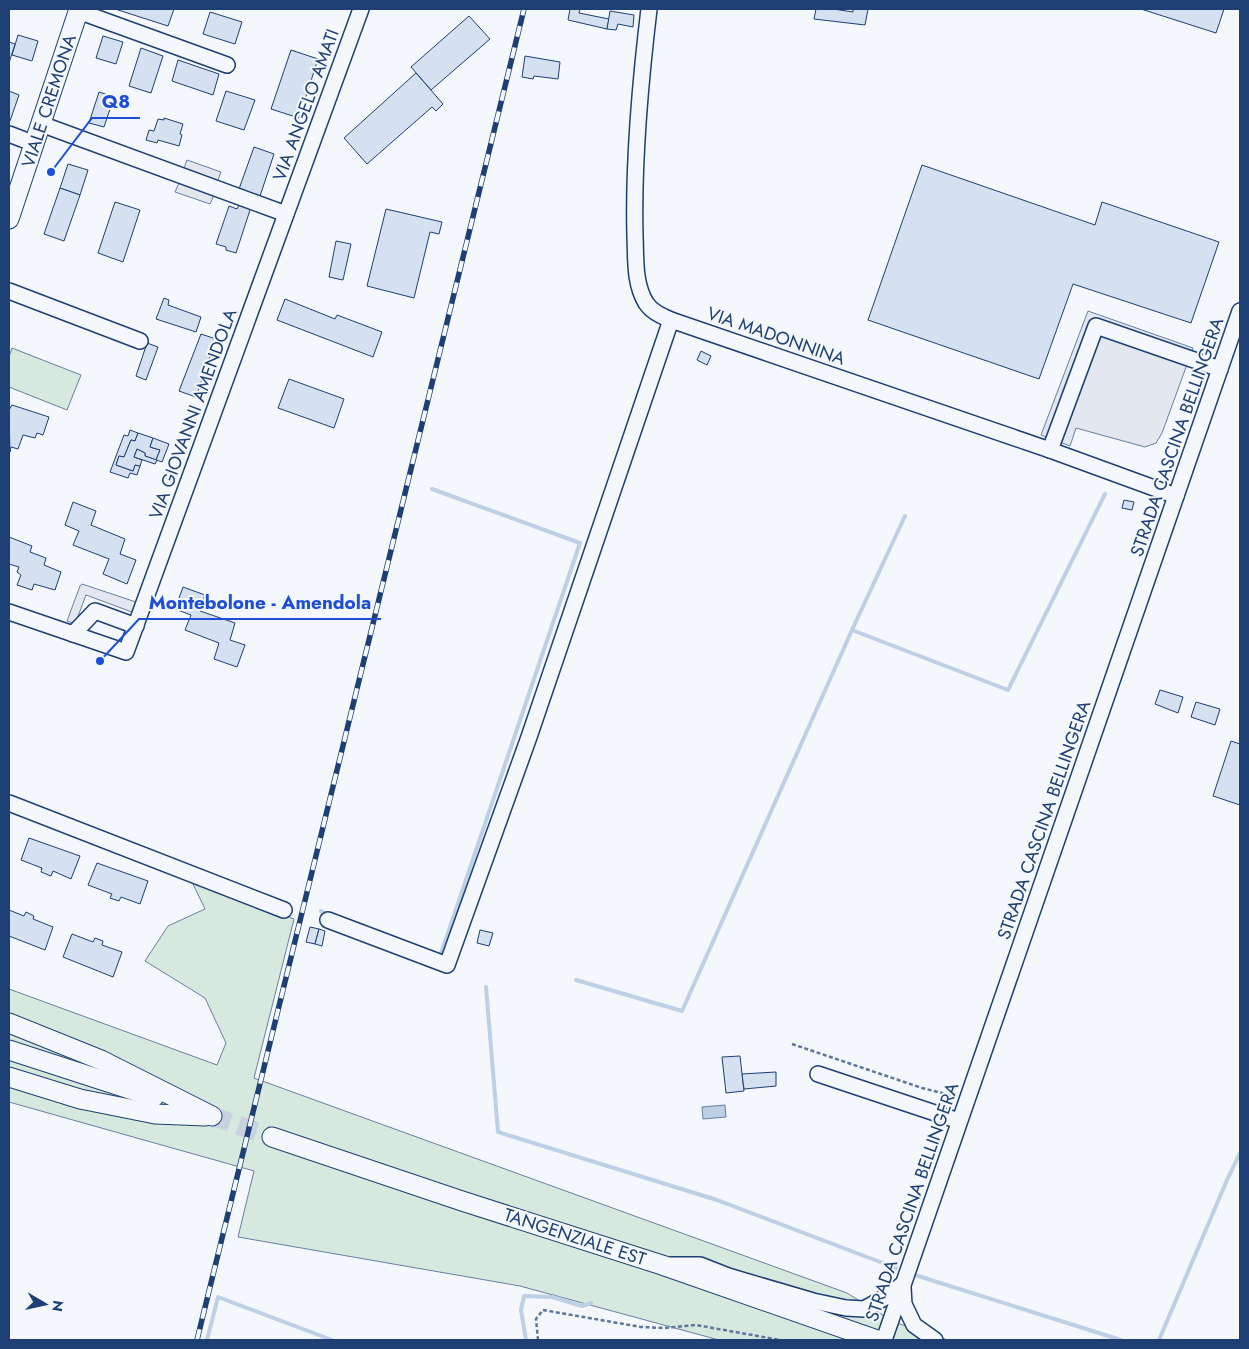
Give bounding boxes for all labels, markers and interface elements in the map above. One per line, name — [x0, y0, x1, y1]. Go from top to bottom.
street label: VIA ANGELO AMATI — [266, 25, 346, 185]
street label: VIALE CREMONA — [15, 31, 83, 171]
callout: Q8 — [92, 84, 140, 118]
text: Q8 — [102, 88, 130, 115]
street label: VIA MADONNINA — [703, 300, 849, 372]
street label: VIA GIOVANNI AMENDOLA — [143, 305, 243, 523]
street label: STRADA CASCINA BELLINGERA — [1124, 314, 1230, 560]
callout: Montebolone - Amendola — [139, 585, 381, 619]
text: Montebolone - Amendola — [149, 589, 371, 616]
street label: STRADA CASCINA BELLINGERA — [991, 697, 1097, 943]
street label: STRADA CASCINA BELLINGERA — [859, 1079, 965, 1325]
street label: TANGENZIALE EST — [501, 1202, 650, 1272]
north arrow — [20, 1279, 70, 1329]
text: N — [47, 1299, 69, 1313]

